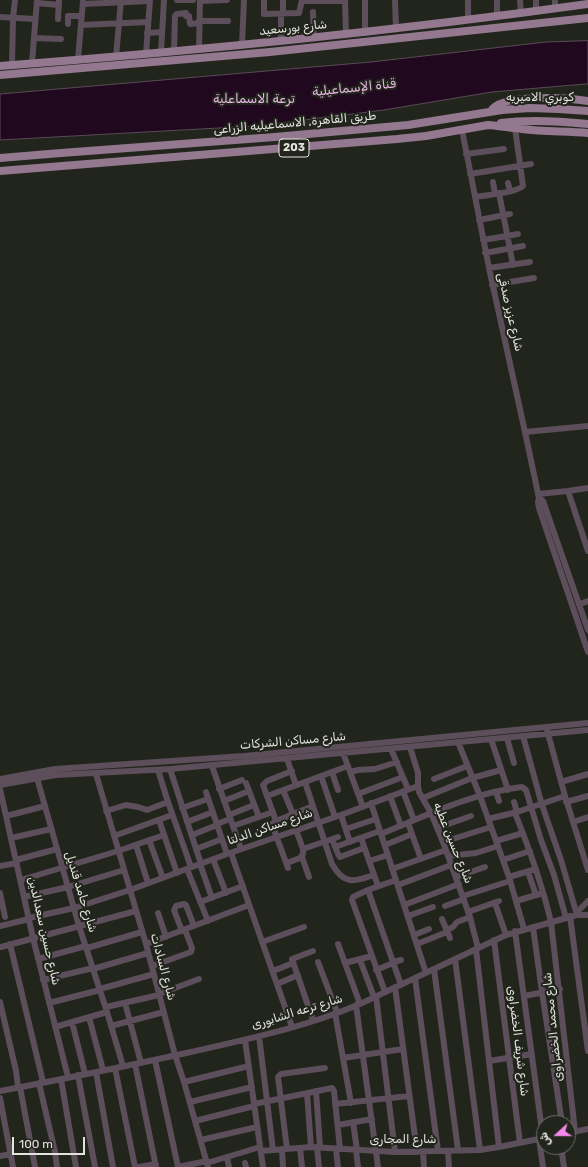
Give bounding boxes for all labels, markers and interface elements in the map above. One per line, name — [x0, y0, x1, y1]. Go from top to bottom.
street label: شارع بورسعيد — [258, 17, 328, 39]
water label: قناة الإسماعيلية — [311, 76, 397, 100]
water label: ترعة الاسماعلية — [213, 91, 295, 107]
street label: كوبري الاميريه — [506, 91, 574, 105]
street label: طريق القاهرة, الاسماعيليه الزراعى — [213, 109, 377, 137]
road number: 203 — [279, 139, 309, 157]
street label: شارع عزيز صدقى — [494, 271, 526, 353]
street label: شارع مساكن الشركات — [239, 729, 347, 753]
street label: شارع حسين عطيه — [430, 800, 476, 886]
street label: شارع مساكن الدلتا — [226, 806, 314, 848]
street label: شارع حامد قنديل — [62, 850, 100, 934]
street label: شارع حسين سعدالدين — [25, 875, 63, 987]
street label: شارع السادات — [147, 932, 179, 1002]
street label: شارع محمد الخضراوى — [540, 972, 566, 1082]
street label: شارع شريف الخضراوى — [504, 985, 532, 1097]
street label: شارع ترعه الشابورى — [250, 991, 344, 1033]
north arrow — [536, 1115, 576, 1155]
scale bar — [14, 1129, 87, 1155]
text: ش — [537, 1130, 554, 1148]
street label: شارع المجارى — [370, 1133, 436, 1147]
text: 100 m — [19, 1137, 53, 1151]

